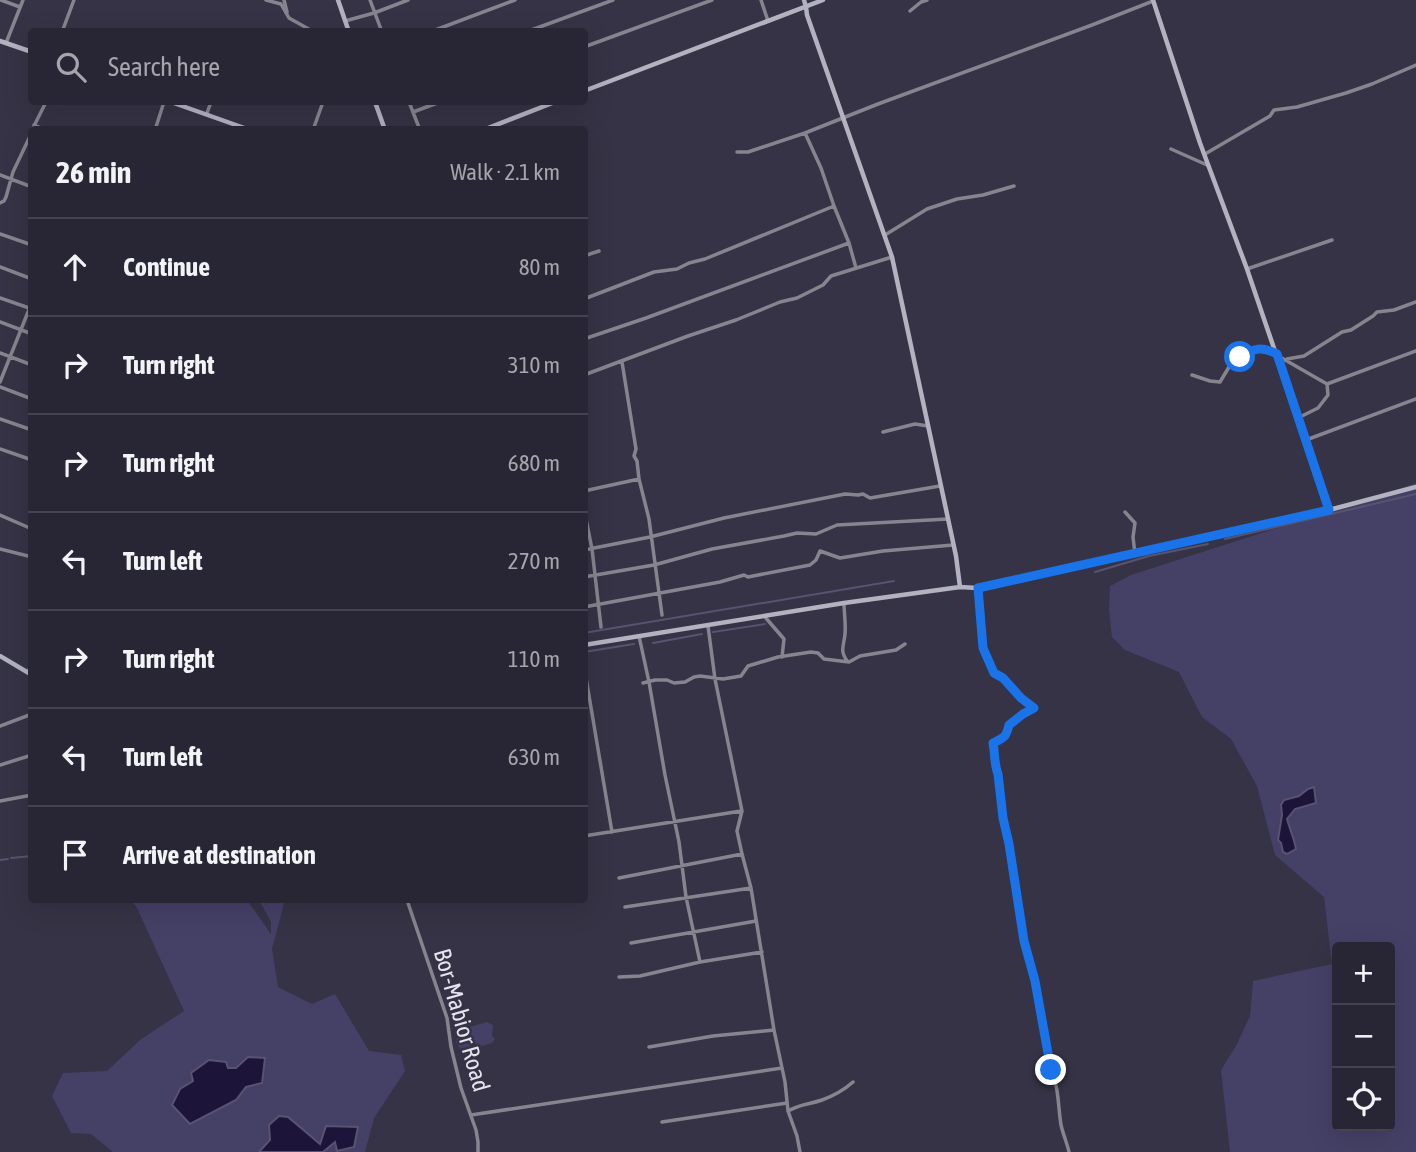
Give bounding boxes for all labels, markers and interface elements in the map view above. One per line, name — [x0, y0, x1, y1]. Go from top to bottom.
search box — [28, 28, 588, 105]
icon: search — [52, 48, 90, 86]
text: Search here — [108, 52, 220, 82]
text: 26 min — [56, 155, 131, 189]
text: Walk · 2.1 km — [450, 159, 560, 185]
icon: ahead — [56, 248, 94, 286]
text: Continue — [123, 252, 210, 282]
text: 80 m — [519, 254, 560, 280]
route start — [1224, 341, 1255, 372]
icon: right — [56, 346, 94, 384]
text: Turn right — [123, 350, 214, 380]
text: 310 m — [508, 352, 560, 378]
icon: right — [56, 444, 94, 482]
text: Turn right — [123, 448, 214, 478]
text: 680 m — [508, 450, 560, 476]
icon: left — [56, 542, 94, 580]
text: Turn left — [123, 546, 203, 576]
text: 270 m — [508, 548, 560, 574]
icon: right — [56, 640, 94, 678]
text: Turn right — [123, 644, 214, 674]
text: 110 m — [508, 646, 560, 672]
icon: left — [56, 738, 94, 776]
text: Turn left — [123, 742, 203, 772]
text: 630 m — [508, 744, 560, 770]
icon: arrive — [56, 836, 94, 874]
text: Arrive at destination — [123, 840, 316, 870]
map controls — [1332, 942, 1395, 1131]
button: + — [1332, 942, 1395, 1005]
street label: Bor-Mabior Road — [429, 945, 495, 1095]
button: − — [1332, 1005, 1395, 1068]
route end — [1035, 1054, 1066, 1085]
button: locate — [1332, 1068, 1395, 1131]

